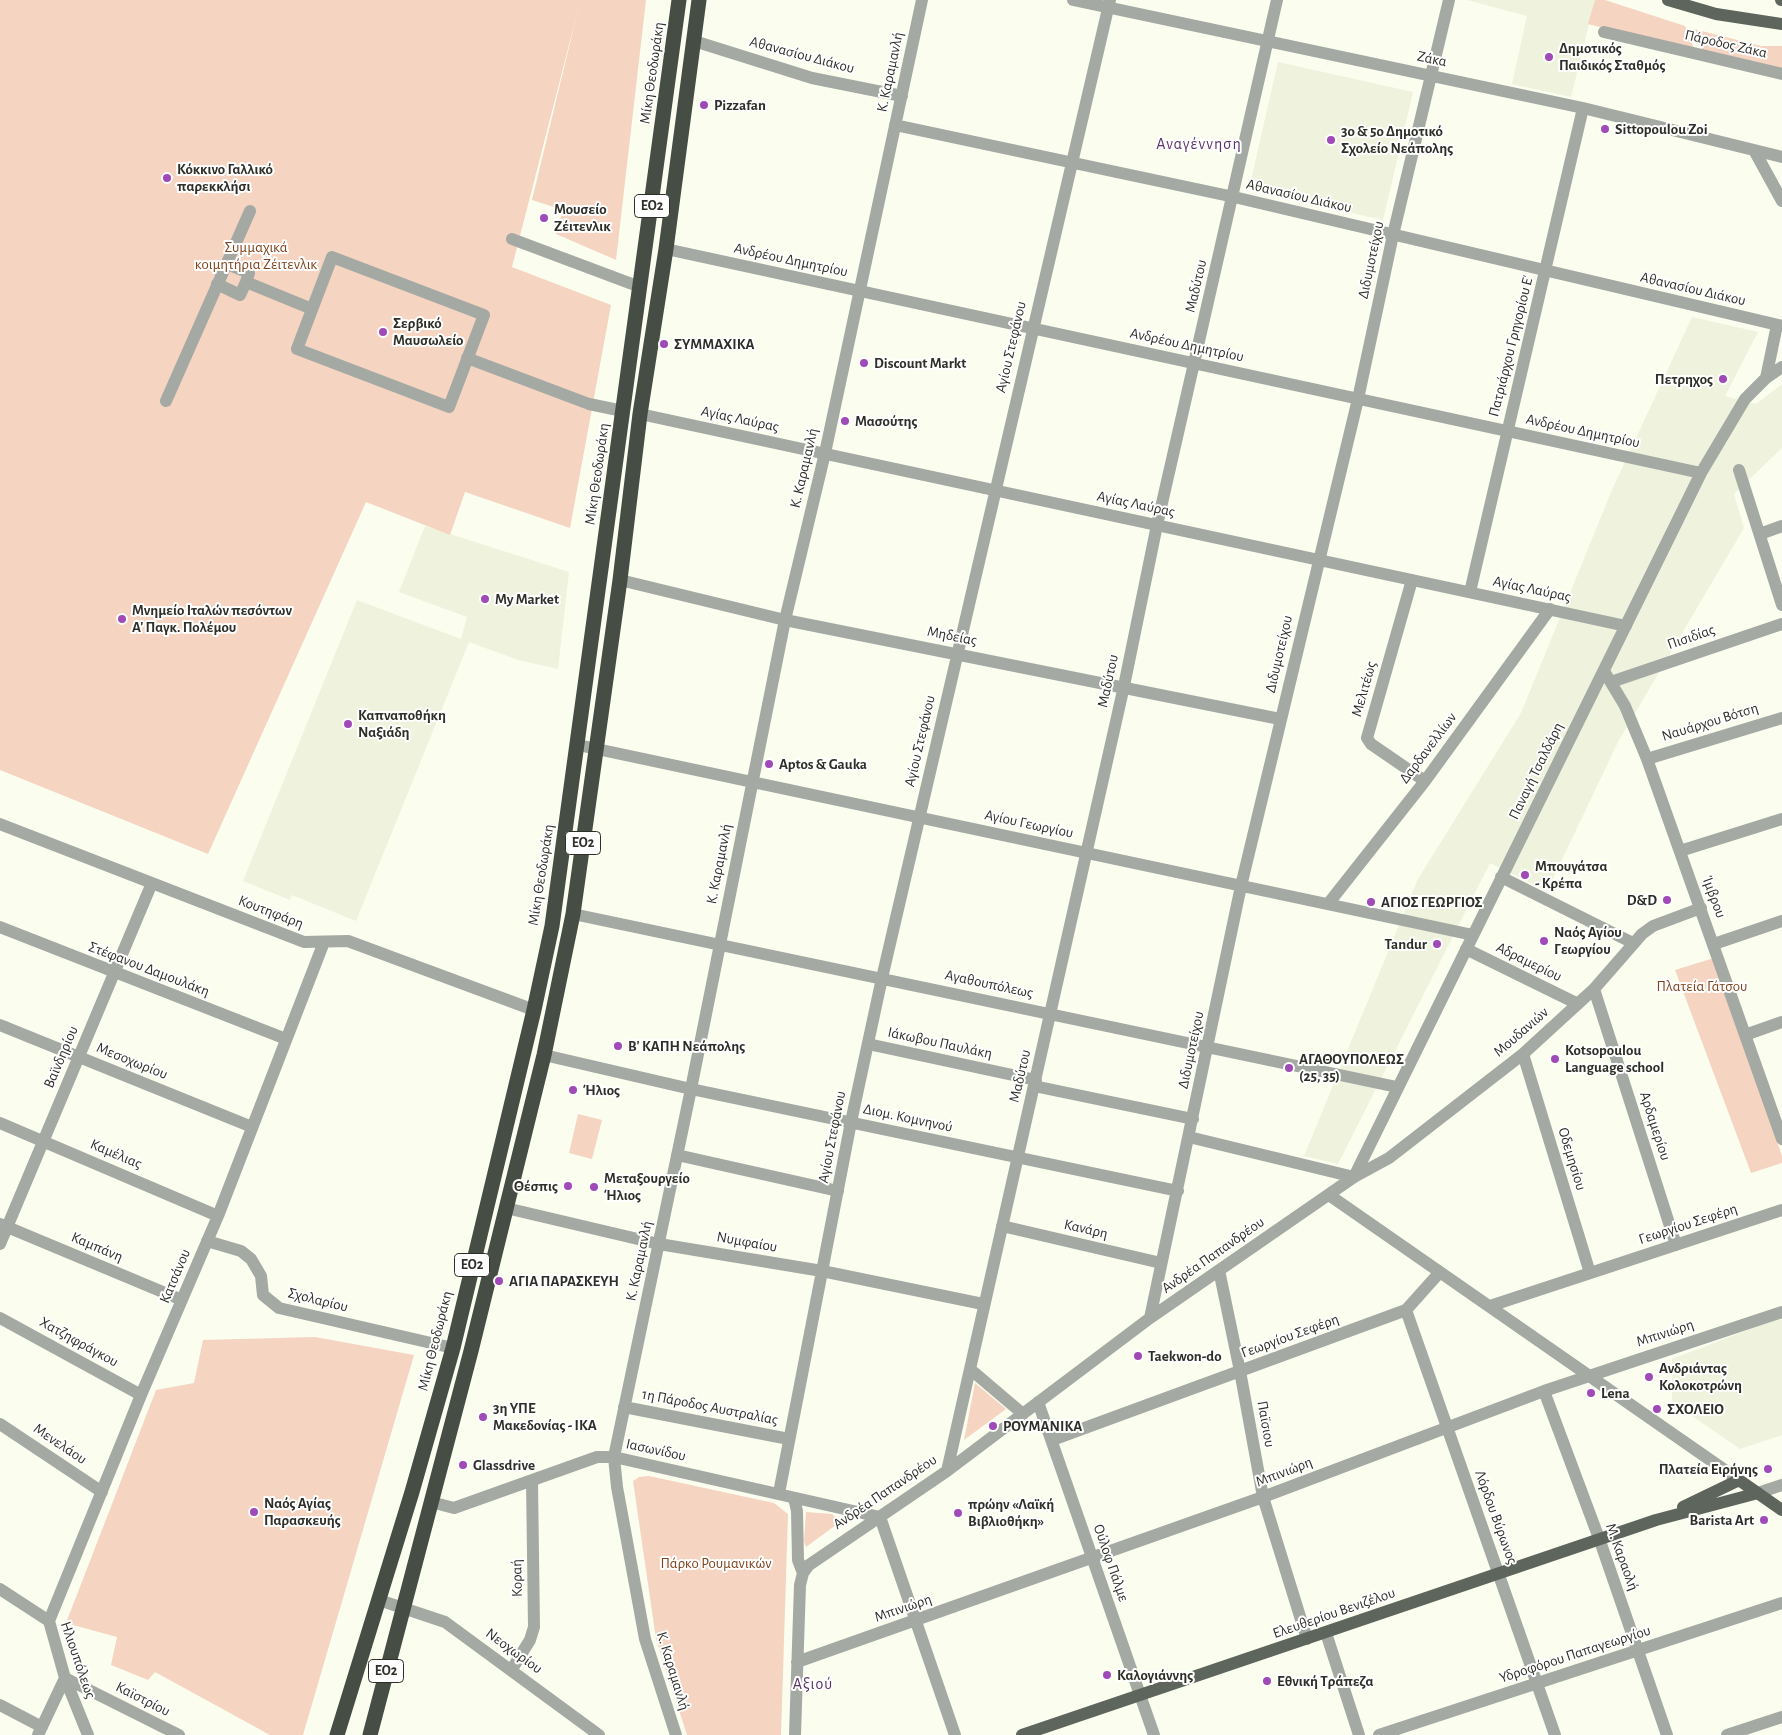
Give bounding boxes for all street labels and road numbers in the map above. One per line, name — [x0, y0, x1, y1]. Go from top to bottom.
street label: Μίκη Θεοδωράκη — [636, 21, 668, 125]
street label: Πάροδος Ζάκα — [1683, 26, 1769, 62]
street label: Κ. Καραμανλή — [873, 30, 907, 114]
street label: Αθανασίου Διάκου — [748, 32, 856, 78]
street label: Ζάκα — [1416, 47, 1448, 71]
street label: Αθανασίου Διάκου — [1245, 175, 1353, 217]
road number: ΕΟ2 — [634, 195, 670, 218]
street label: Διδυμοτείχου — [1354, 220, 1388, 300]
street label: Ανδρέου Δημητρίου — [732, 239, 850, 281]
street label: Μαδύτου — [1181, 258, 1211, 314]
street label: Αθανασίου Διάκου — [1639, 268, 1747, 310]
street label: Πατριάρχου Γρηγορίου Ε' — [1485, 273, 1537, 419]
street label: Αγίου Στεφάνου — [992, 299, 1030, 395]
street label: Ανδρέου Δημητρίου — [1128, 324, 1246, 366]
street label: Αγίας Λαύρας — [699, 402, 781, 436]
street label: Ανδρέου Δημητρίου — [1524, 410, 1642, 452]
street label: Μίκη Θεοδωράκη — [581, 422, 613, 526]
street label: Κ. Καραμανλή — [786, 426, 822, 510]
street label: Αγίας Λαύρας — [1095, 487, 1177, 521]
street label: Αγίας Λαύρας — [1491, 572, 1573, 606]
street label: Διδυμοτείχου — [1261, 614, 1297, 694]
street label: Πισιδίας — [1665, 620, 1717, 654]
street label: Μηδείας — [926, 622, 978, 650]
street label: Μαδύτου — [1094, 653, 1122, 709]
street label: Μελιτέως — [1348, 659, 1380, 719]
street label: Αγίου Στεφάνου — [901, 693, 939, 789]
street label: Ναυάρχου Βότση — [1660, 699, 1760, 745]
street label: Δαρδανελλίων — [1395, 709, 1461, 787]
street label: Παναγή Τσαλδάρη — [1505, 720, 1567, 822]
street label: Αγίου Γεωργίου — [983, 806, 1075, 842]
street label: Κ. Καραμανλή — [702, 822, 736, 906]
street label: Μίκη Θεοδωράκη — [524, 823, 558, 927]
road number: ΕΟ2 — [566, 831, 600, 854]
street label: Ίμβρου — [1698, 873, 1730, 921]
street label: Κουτηφάρη — [236, 891, 306, 933]
street label: Στέφανου Δαμουλάκη — [86, 938, 212, 1000]
street label: Αδραμερίου — [1493, 938, 1565, 986]
street label: Αγαθουπόλεως — [943, 966, 1035, 1002]
street label: Μουδανιών — [1490, 1003, 1552, 1061]
street label: Διδυμοτείχου — [1174, 1010, 1208, 1090]
street label: Βαϊνδηρίου — [40, 1023, 82, 1091]
street label: Ιάκωβου Παυλάκη — [886, 1023, 994, 1063]
street label: Μεσοχωρίου — [94, 1039, 170, 1083]
street label: Μαδύτου — [1005, 1048, 1035, 1104]
street label: Αγίου Στεφάνου — [814, 1089, 850, 1185]
street label: Αρδαμερίου — [1635, 1089, 1675, 1163]
street label: Διομ. Κομνηνού — [862, 1100, 954, 1136]
street label: Οδεμησίου — [1554, 1125, 1590, 1193]
street label: Καμέλιας — [87, 1135, 145, 1173]
street label: Γεωργίου Σεφέρη — [1636, 1200, 1740, 1248]
street label: Ανδρέα Παπανδρέου — [1158, 1213, 1268, 1297]
street label: Κανάρη — [1062, 1215, 1110, 1243]
street label: Κ. Καραμανλή — [622, 1219, 656, 1303]
street label: Καμπάνη — [68, 1228, 126, 1266]
street label: Νυμφαίου — [715, 1228, 779, 1256]
street label: Κατσάνου — [156, 1246, 194, 1306]
road number: ΕΟ2 — [454, 1254, 490, 1276]
street label: Σχολαρίου — [286, 1284, 350, 1316]
street label: Μίκη Θεοδωράκη — [414, 1289, 456, 1393]
street label: Γεωργίου Σεφέρη — [1239, 1310, 1341, 1362]
street label: Χατζηφράγκου — [36, 1313, 122, 1371]
street label: Μπινιώρη — [1634, 1315, 1696, 1351]
street label: 1η Πάροδος Αυστραλίας — [640, 1385, 780, 1429]
street label: Παϊσιου — [1253, 1399, 1279, 1449]
street label: Μενελάου — [30, 1420, 90, 1468]
street label: Ιασωνίδου — [624, 1435, 688, 1465]
street label: Ανδρέα Παπανδρέου — [830, 1451, 940, 1533]
street label: Μπινιώρη — [1253, 1453, 1315, 1491]
street label: Λόρδου Βύρωνος — [1471, 1468, 1521, 1566]
street label: Μ. Καραολή — [1602, 1521, 1642, 1593]
street label: Ούλοφ Πάλμε — [1089, 1522, 1133, 1604]
street label: Κοραή — [508, 1559, 526, 1597]
street label: Ελευθερίου Βενιζέλου — [1270, 1584, 1398, 1642]
street label: Μπινιώρη — [872, 1590, 934, 1626]
street label: Ηλιουπόλεως — [56, 1619, 100, 1701]
street label: Υδροφόρου Παπαγεωργίου — [1497, 1621, 1653, 1687]
street label: Νεοχωρίου — [482, 1624, 546, 1678]
street label: Κ. Καραμανλή — [652, 1629, 694, 1713]
road number: ΕΟ2 — [368, 1660, 404, 1682]
street label: Καϊστρίου — [113, 1678, 173, 1720]

